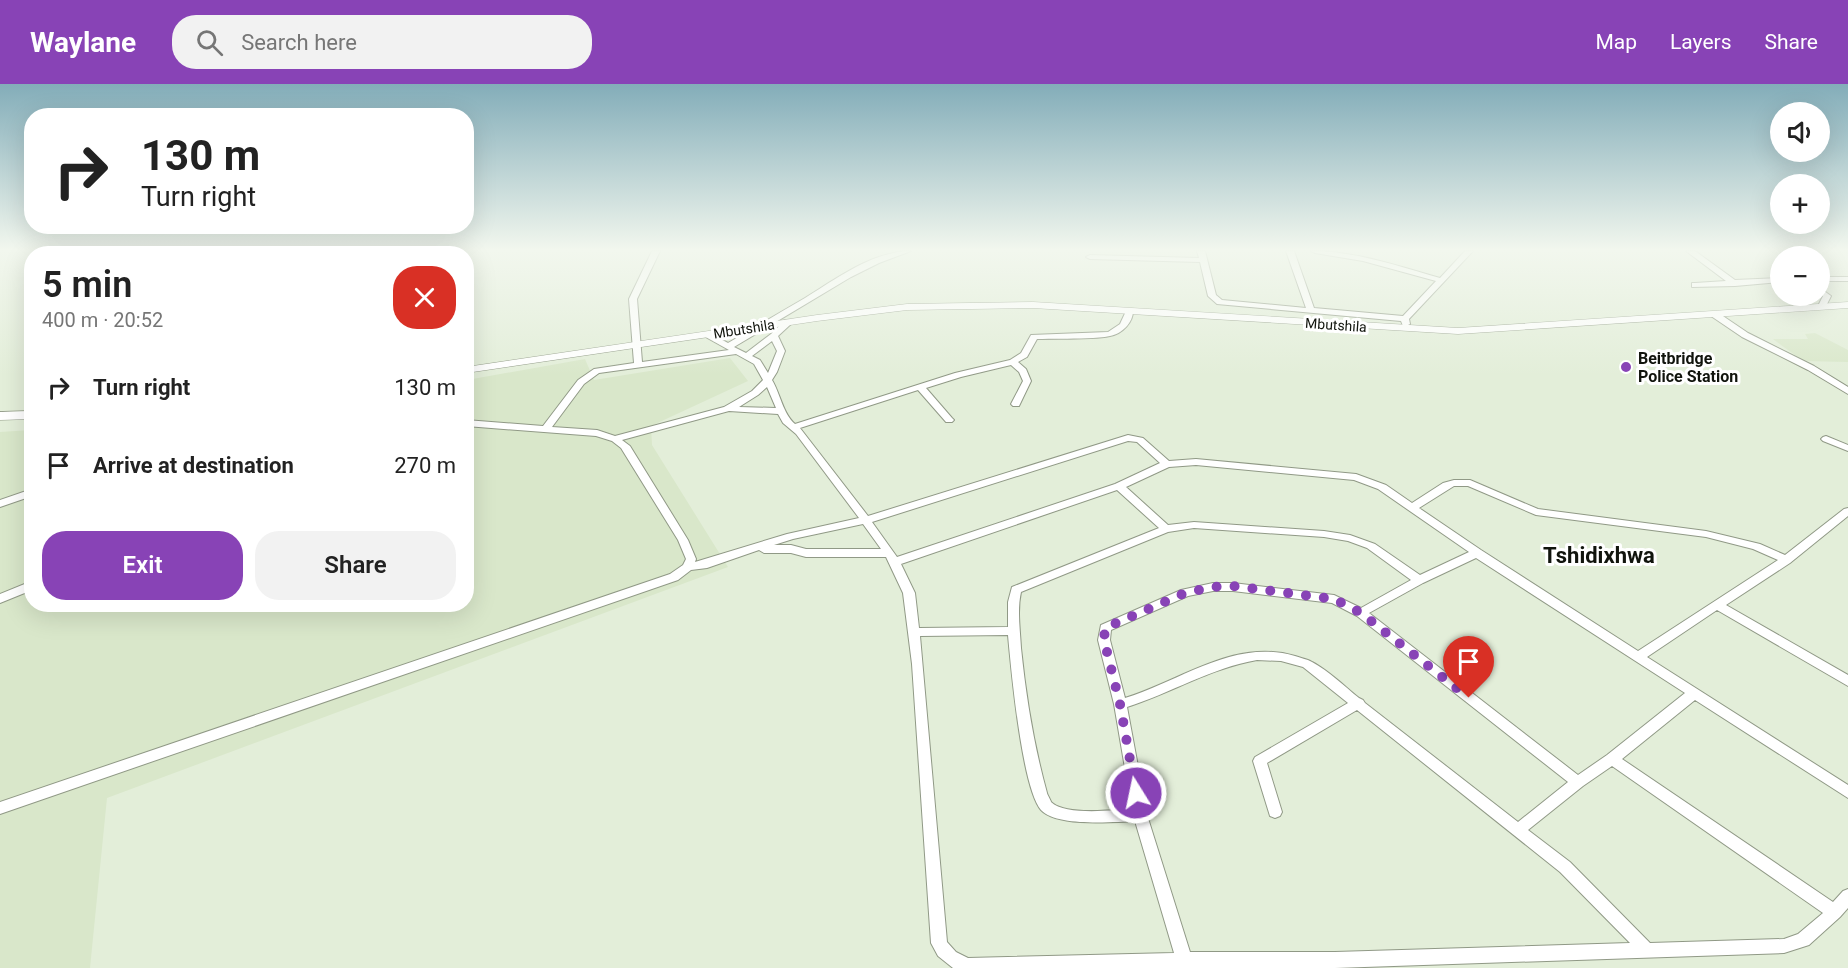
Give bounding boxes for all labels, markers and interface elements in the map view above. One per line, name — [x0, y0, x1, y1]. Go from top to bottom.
search box — [172, 15, 592, 69]
text: Waylane — [30, 26, 136, 59]
icon: search — [193, 26, 226, 59]
text: Search here — [241, 30, 357, 55]
text: Map — [1595, 30, 1637, 54]
text: Layers — [1670, 30, 1731, 54]
text: Share — [1764, 30, 1818, 54]
map controls — [1770, 102, 1830, 306]
button: sound — [1770, 102, 1830, 162]
text: 130 m — [141, 131, 260, 180]
icon: right — [42, 132, 120, 210]
button: + — [1770, 174, 1830, 234]
text: Turn right — [141, 181, 256, 213]
button: − — [1770, 246, 1830, 306]
text: 5 min — [42, 264, 132, 306]
button: close — [393, 266, 456, 329]
text: 400 m · 20:52 — [42, 308, 163, 332]
street label: Mbutshila — [1305, 315, 1367, 335]
street label: Mbutshila — [712, 316, 776, 342]
place label: Beitbridge Police Station — [1638, 349, 1738, 386]
marker: Beitbridge Police Station — [1619, 360, 1633, 374]
icon: right — [42, 371, 75, 404]
text: Turn right — [93, 375, 190, 400]
text: 130 m — [394, 375, 456, 400]
icon: arrive — [42, 449, 75, 482]
text: Arrive at destination — [93, 453, 294, 478]
text: 270 m — [394, 453, 456, 478]
button: Exit — [42, 531, 243, 600]
button: Share — [255, 531, 456, 600]
district label: Tshidixhwa — [1543, 543, 1655, 568]
pin — [1443, 636, 1494, 698]
icon: arrive — [1452, 645, 1485, 678]
position arrow — [1104, 761, 1168, 825]

